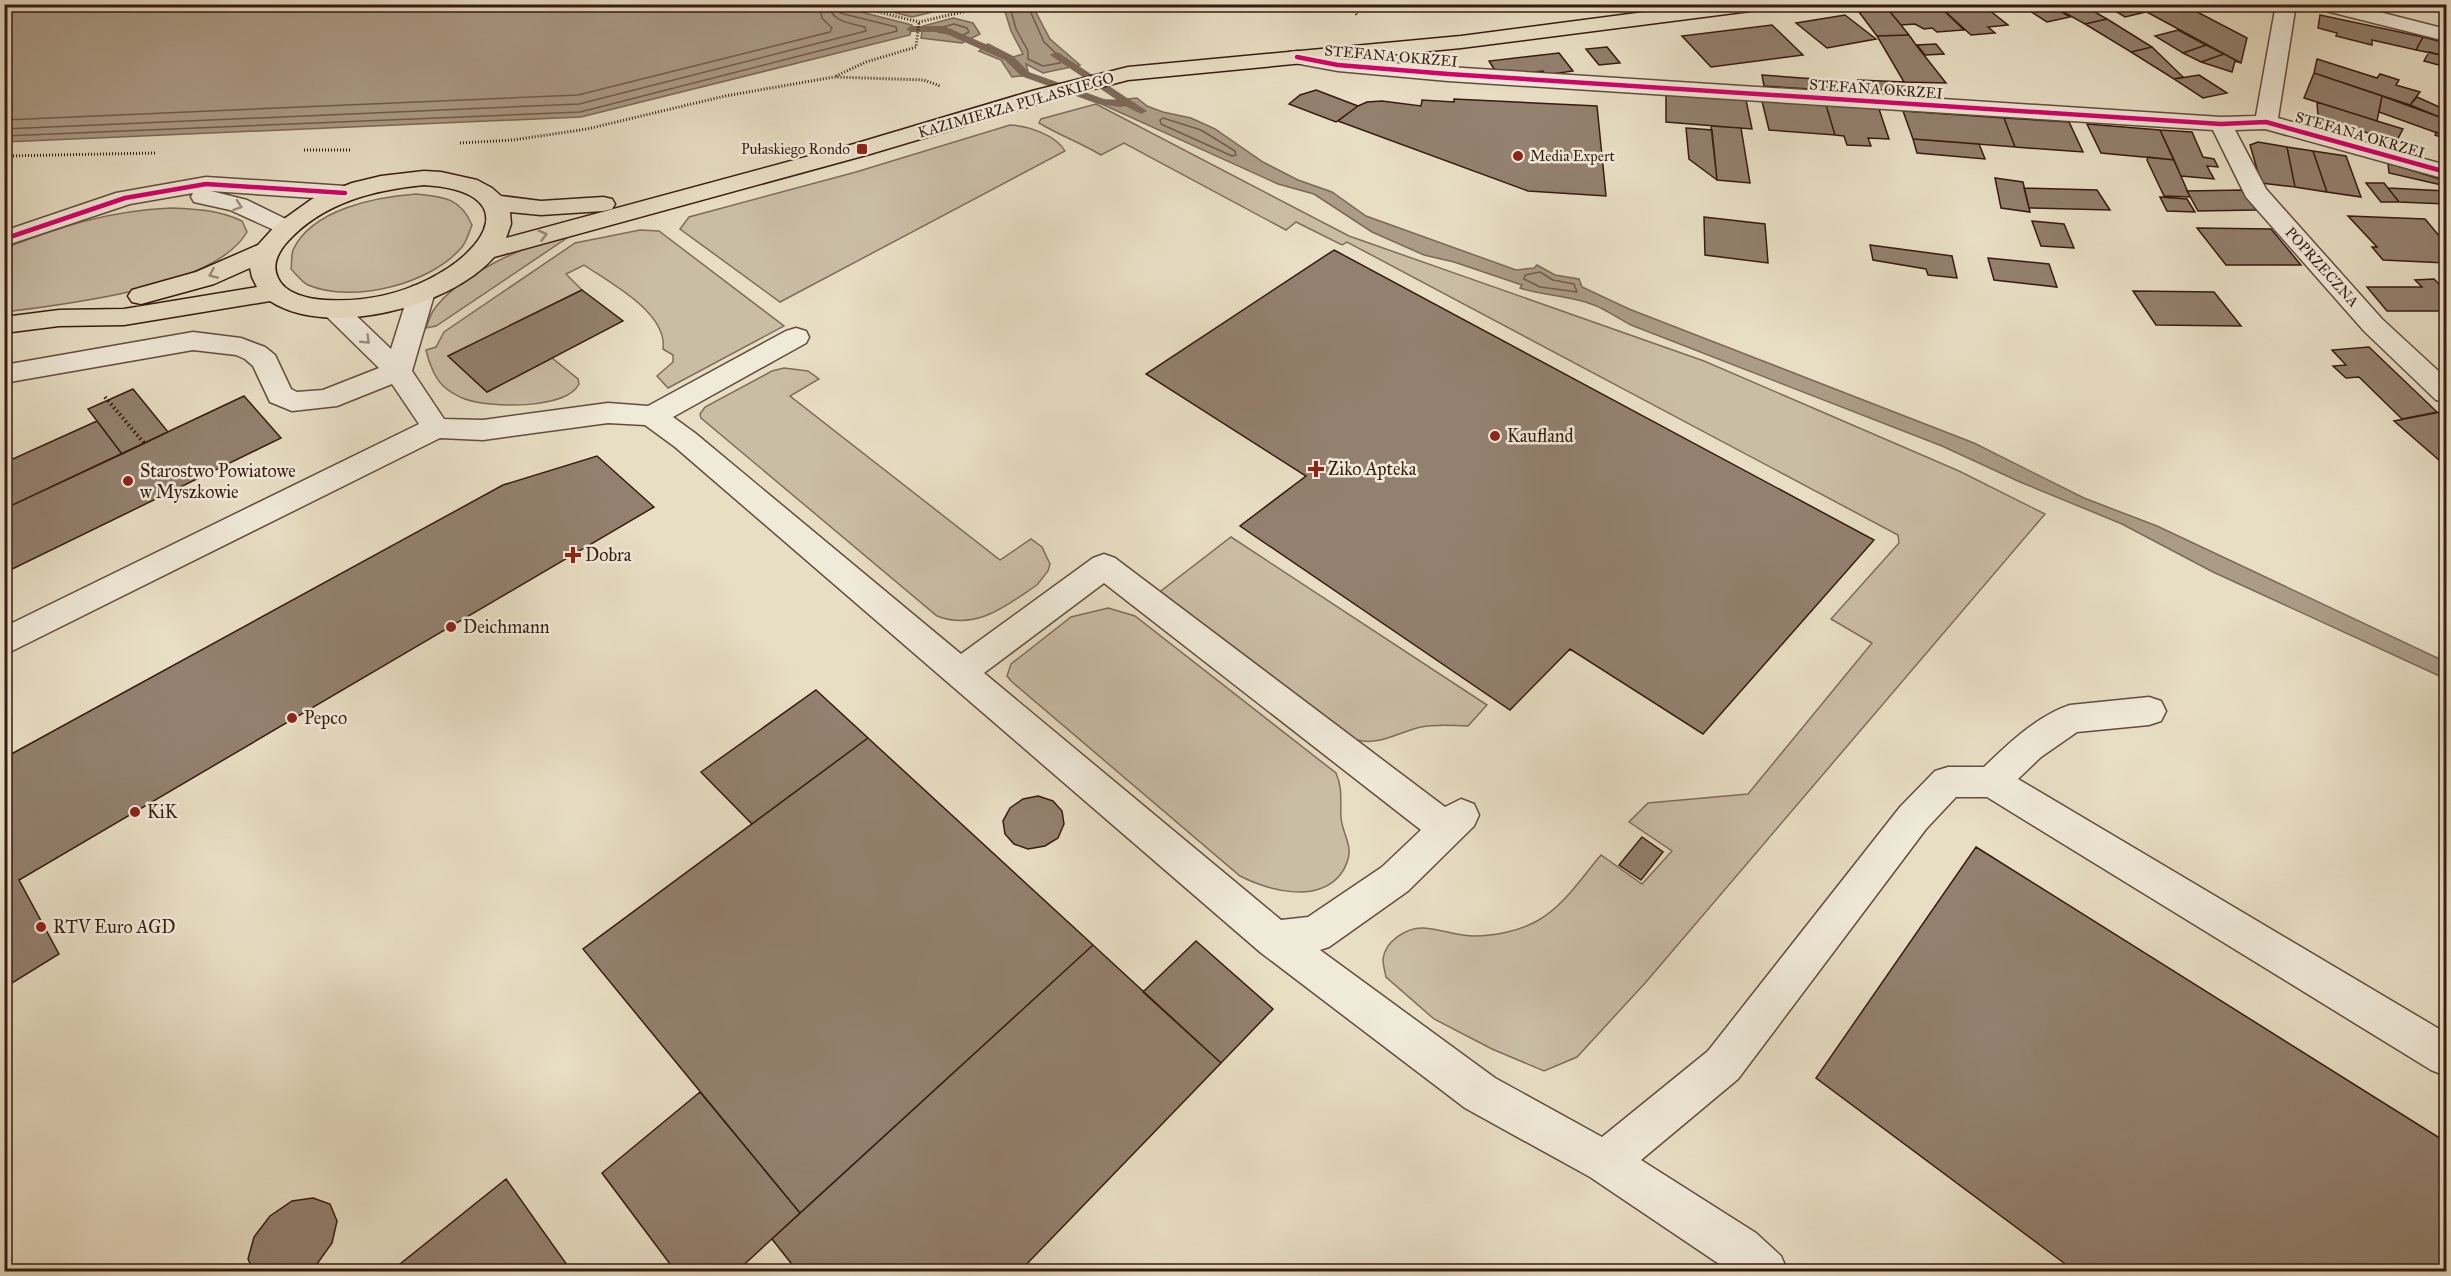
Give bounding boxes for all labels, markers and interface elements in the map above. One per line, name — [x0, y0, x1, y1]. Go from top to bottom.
street label: STEFANA OKRZEI — [1324, 41, 1458, 71]
street label: KAZIMIERZA PUŁASKIEGO — [916, 68, 1116, 142]
street label: STEFANA OKRZEI — [1809, 75, 1943, 103]
street label: STEFANA OKRZEI — [2293, 108, 2427, 162]
place label: Pułaskiego Rondo — [741, 140, 850, 158]
marker: Pułaskiego Rondo — [855, 142, 869, 156]
place label: Media Expert — [1530, 147, 1616, 165]
marker: Media Expert — [1511, 149, 1525, 163]
one-way arrow — [232, 198, 243, 211]
street label: POPRZECZNA — [2281, 223, 2363, 311]
one-way arrow — [538, 230, 548, 243]
one-way arrow — [208, 267, 219, 279]
one-way arrow — [359, 333, 370, 344]
place label: Kaufland — [1507, 425, 1574, 447]
marker: Kaufland — [1488, 429, 1502, 443]
place label: Ziko Apteka — [1328, 458, 1417, 480]
place label: Starostwo Powiatowe w Myszkowie — [140, 460, 296, 503]
marker: Ziko Apteka — [1309, 462, 1323, 476]
marker: Starostwo Powiatowe w Myszkowie — [121, 474, 135, 488]
place label: Dobra — [585, 544, 632, 566]
marker: Dobra — [566, 548, 580, 562]
place label: Deichmann — [463, 616, 550, 638]
marker: Deichmann — [444, 620, 458, 634]
place label: Pepco — [304, 707, 347, 729]
marker: Pepco — [285, 711, 299, 725]
place label: KiK — [147, 801, 179, 823]
marker: KiK — [128, 805, 142, 819]
place label: RTV Euro AGD — [53, 916, 176, 938]
marker: RTV Euro AGD — [34, 920, 48, 934]

